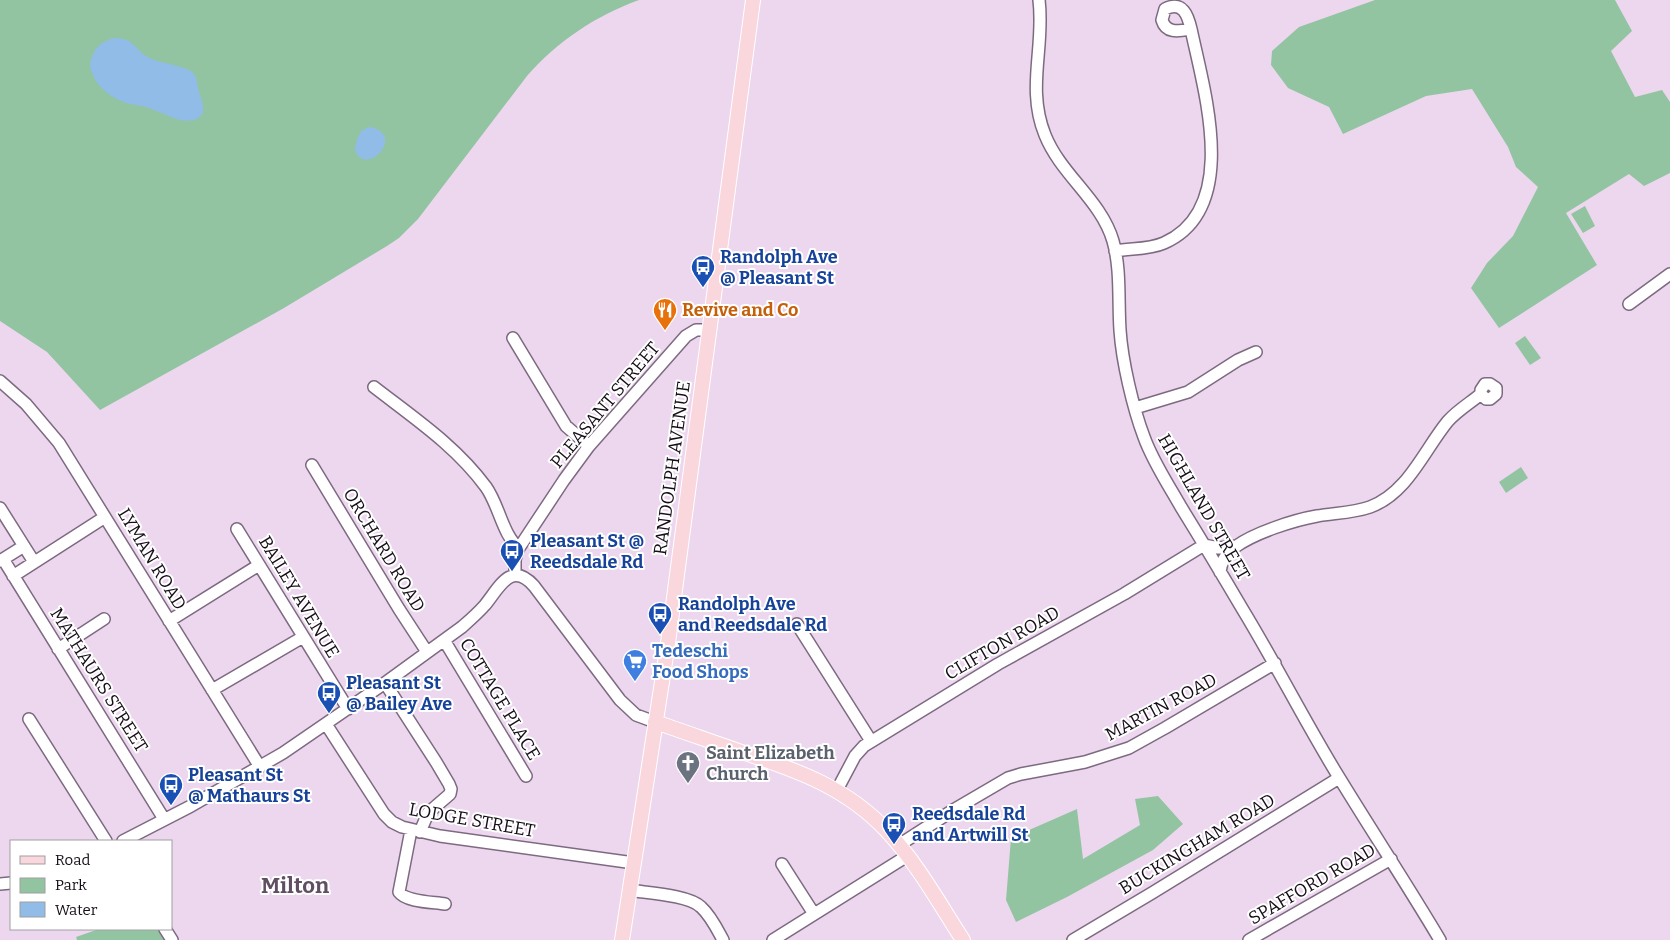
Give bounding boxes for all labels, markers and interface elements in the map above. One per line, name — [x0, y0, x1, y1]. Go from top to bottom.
place label: Randolph Ave @ Pleasant St — [720, 246, 838, 289]
bus stop icon: Randolph Ave @ Pleasant St — [690, 254, 716, 288]
restaurant icon: Revive and Co — [652, 297, 678, 331]
place label: Revive and Co — [682, 299, 798, 321]
street label: PLEASANT STREET — [546, 337, 665, 473]
street label: RANDOLPH AVENUE — [649, 380, 695, 556]
street label: HIGHLAND STREET — [1153, 430, 1255, 584]
street label: ORCHARD ROAD — [338, 484, 430, 616]
street label: LYMAN ROAD — [113, 504, 191, 614]
place label: Pleasant St @ Reedsdale Rd — [530, 530, 644, 573]
street label: BAILEY AVENUE — [254, 532, 344, 662]
bus stop icon: Pleasant St @ Reedsdale Rd — [499, 538, 525, 572]
place label: Randolph Ave and Reedsdale Rd — [678, 593, 827, 636]
bus stop icon: Randolph Ave and Reedsdale Rd — [647, 601, 673, 635]
street label: CLIFTON ROAD — [941, 601, 1063, 685]
street label: MATHAURS STREET — [46, 604, 153, 757]
street label: COTTAGE PLACE — [455, 634, 545, 764]
place label: Tedeschi Food Shops — [652, 640, 749, 683]
supermarket icon: Tedeschi Food Shops — [622, 648, 648, 682]
street label: MARTIN ROAD — [1102, 668, 1220, 746]
place label: Pleasant St @ Bailey Ave — [346, 672, 452, 715]
bus stop icon: Pleasant St @ Bailey Ave — [316, 680, 342, 714]
place label: Saint Elizabeth Church — [706, 742, 835, 785]
church icon: Saint Elizabeth Church — [675, 750, 701, 784]
place label: Pleasant St @ Mathaurs St — [188, 764, 311, 807]
bus stop icon: Pleasant St @ Mathaurs St — [158, 772, 184, 806]
street label: BUCKINGHAM ROAD — [1115, 789, 1279, 899]
street label: LODGE STREET — [407, 798, 537, 842]
place label: Reedsdale Rd and Artwill St — [912, 803, 1029, 846]
bus stop icon: Reedsdale Rd and Artwill St — [881, 811, 907, 845]
street label: SPAFFORD ROAD — [1244, 839, 1380, 929]
legend — [10, 840, 172, 930]
text: Road — [55, 851, 90, 869]
district label: Milton — [261, 872, 329, 899]
text: Park — [55, 876, 87, 894]
text: Water — [55, 901, 98, 919]

